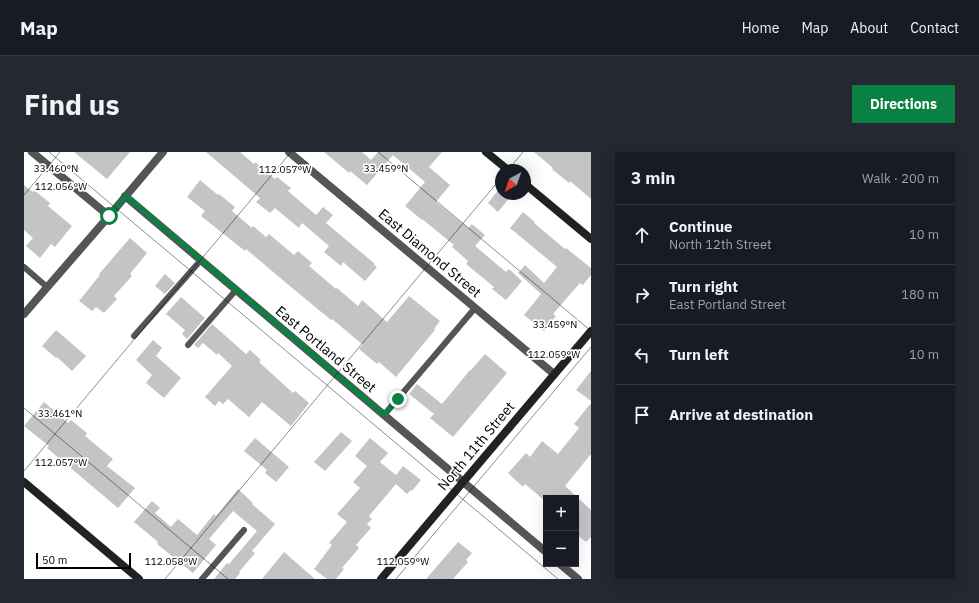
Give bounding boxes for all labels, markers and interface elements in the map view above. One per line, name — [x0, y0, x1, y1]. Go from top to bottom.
text: Map — [20, 16, 58, 40]
text: Home — [742, 19, 779, 37]
text: Map — [801, 19, 828, 37]
text: About — [850, 19, 888, 37]
text: Contact — [910, 19, 959, 37]
button: Directions — [852, 85, 955, 123]
text: Find us — [24, 86, 120, 123]
text: 33.460°N — [34, 162, 78, 175]
text: 33.459°N — [364, 162, 408, 175]
text: 112.057°W — [259, 163, 311, 176]
north arrow — [495, 164, 531, 200]
text: 3 min — [631, 167, 675, 189]
text: Walk · 200 m — [862, 170, 939, 187]
text: 112.056°W — [35, 180, 87, 193]
street label: East Diamond Street — [375, 205, 485, 301]
route start — [100, 207, 118, 225]
text: Continue — [669, 217, 733, 236]
icon: ahead — [631, 224, 653, 246]
text: 10 m — [909, 226, 939, 243]
text: North 12th Street — [669, 236, 772, 253]
text: Turn right — [669, 277, 738, 296]
icon: right — [631, 284, 653, 306]
text: 180 m — [901, 286, 939, 303]
text: East Portland Street — [669, 296, 786, 313]
street label: East Portland Street — [272, 302, 380, 396]
text: 33.459°N — [533, 318, 577, 331]
icon: left — [631, 344, 653, 366]
text: Turn left — [669, 345, 729, 364]
text: 10 m — [909, 346, 939, 363]
text: 112.059°W — [528, 348, 580, 361]
route end — [389, 390, 407, 408]
street label: North 11th Street — [434, 398, 518, 494]
icon: arrive — [631, 404, 653, 426]
text: Arrive at destination — [669, 405, 813, 424]
text: 33.461°N — [38, 407, 82, 420]
text: 112.057°W — [35, 456, 87, 469]
map controls — [543, 495, 579, 567]
button: + — [543, 495, 579, 531]
button: − — [543, 531, 579, 567]
scale bar — [36, 551, 131, 570]
text: 50 m — [42, 553, 67, 567]
text: 112.058°W — [145, 555, 197, 568]
text: 112.059°W — [377, 555, 429, 568]

